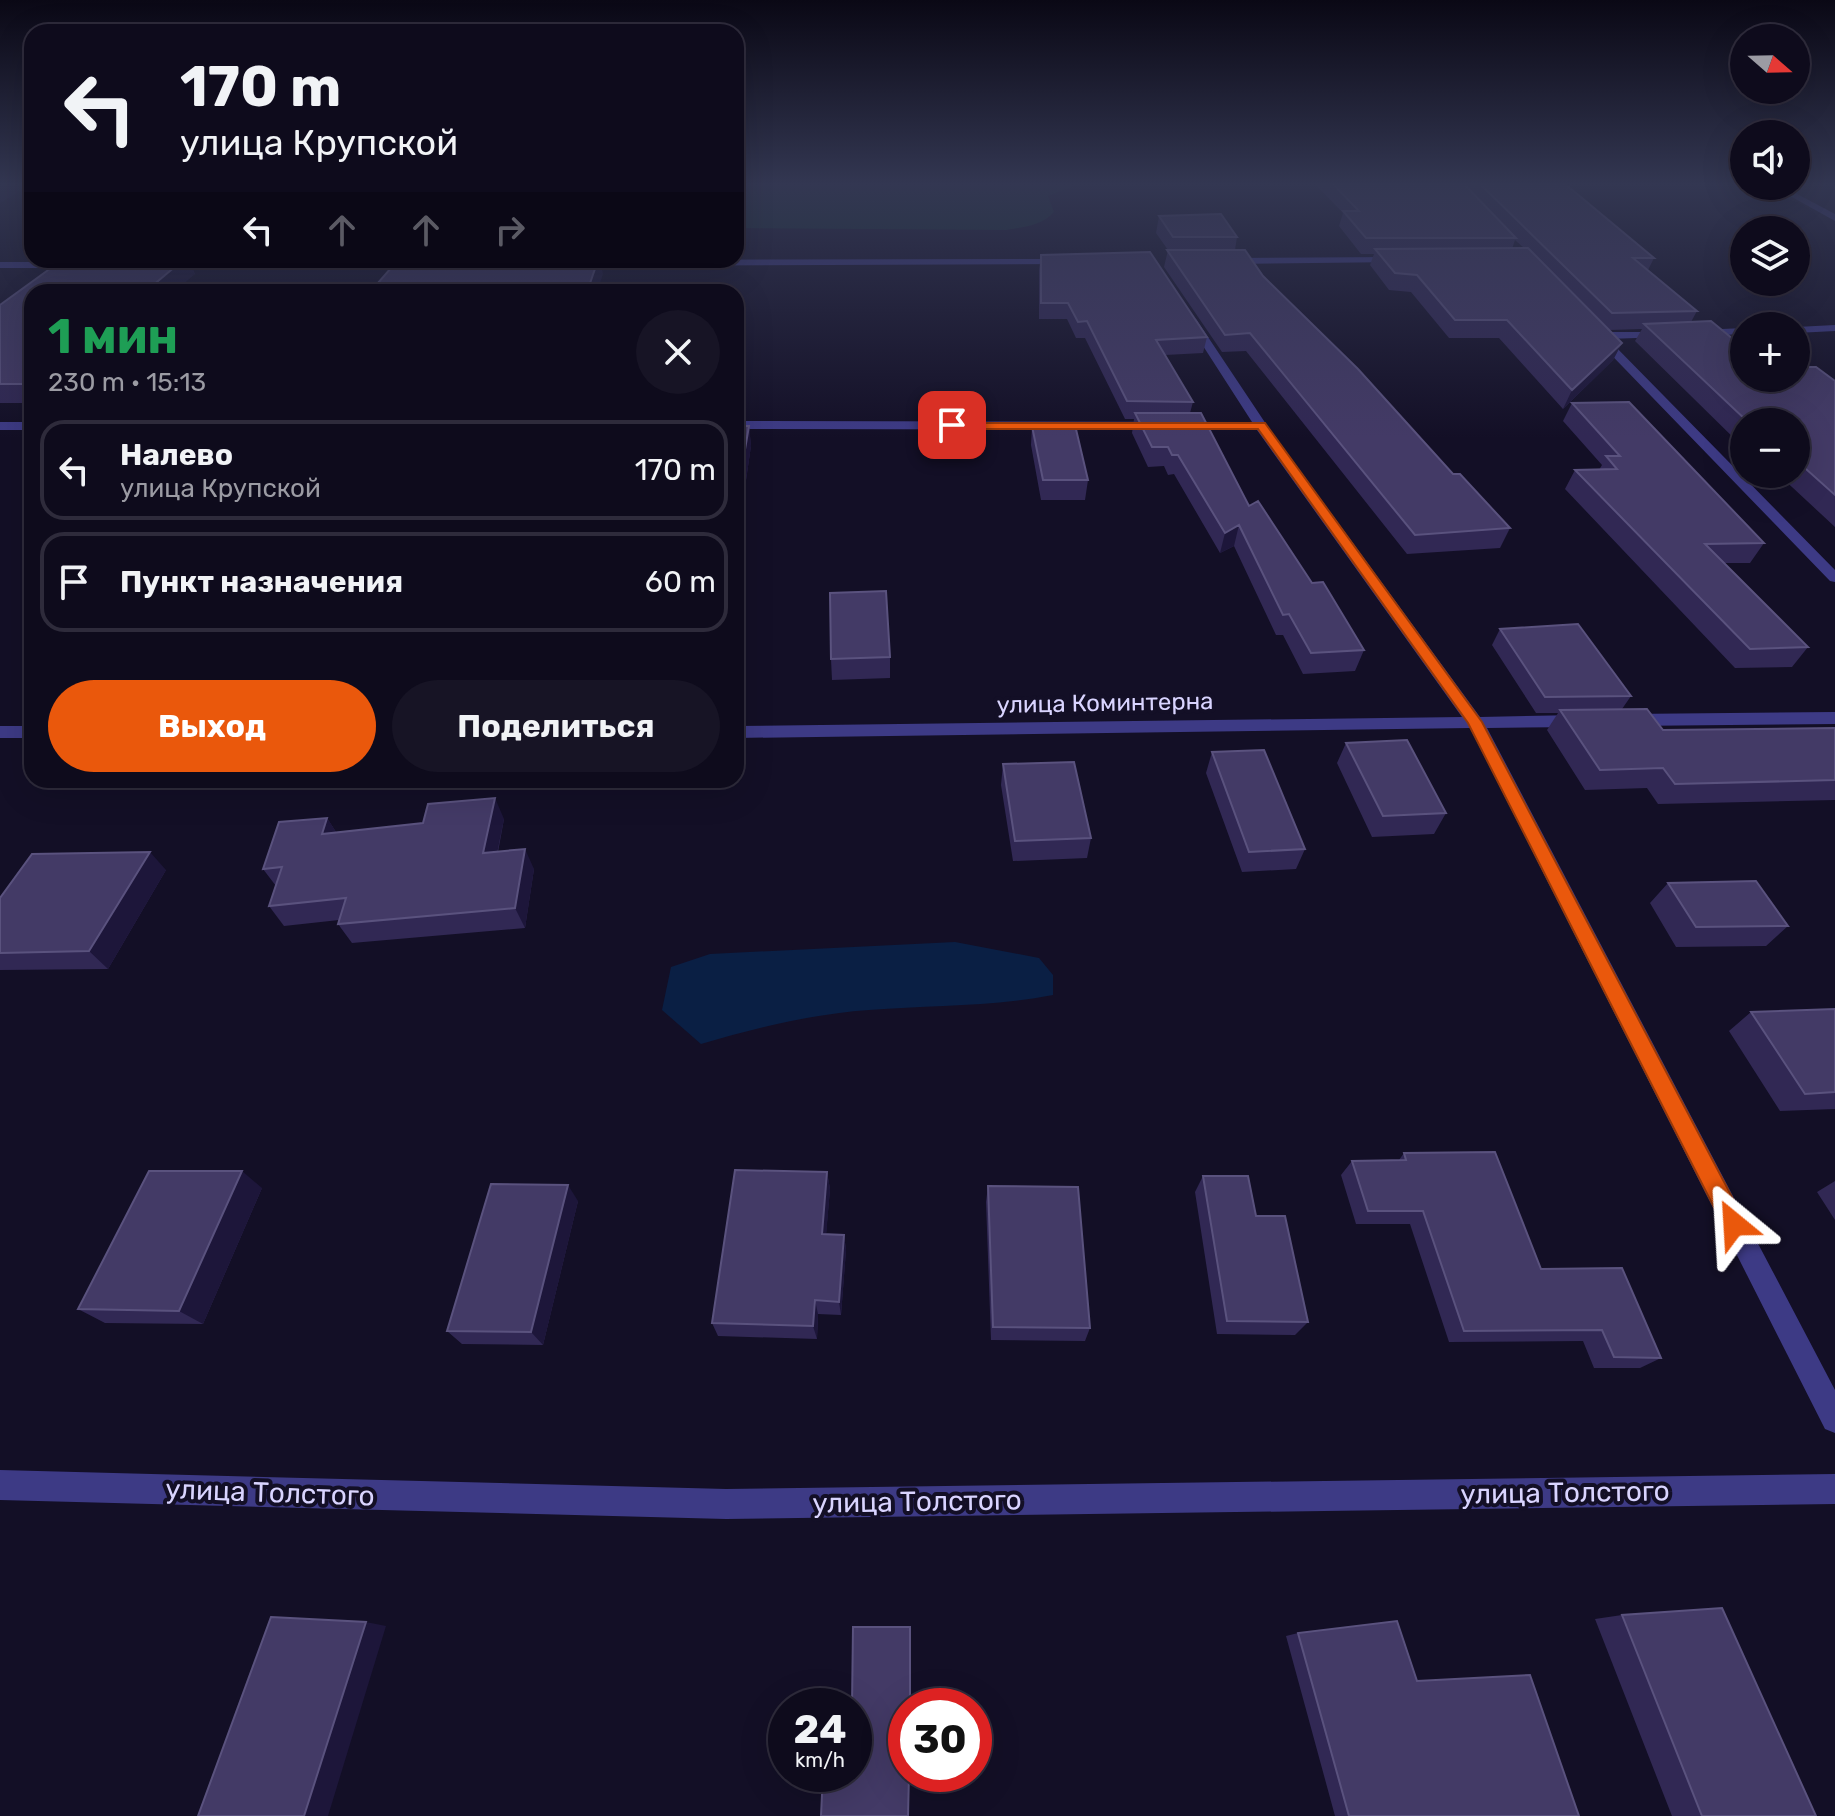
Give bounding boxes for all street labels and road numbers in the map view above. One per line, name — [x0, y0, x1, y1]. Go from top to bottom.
street label: улица Коминтерна — [996, 687, 1214, 719]
street label: улица Толстого — [165, 1472, 375, 1513]
street label: улица Толстого — [1460, 1474, 1670, 1511]
street label: улица Толстого — [812, 1483, 1022, 1520]

